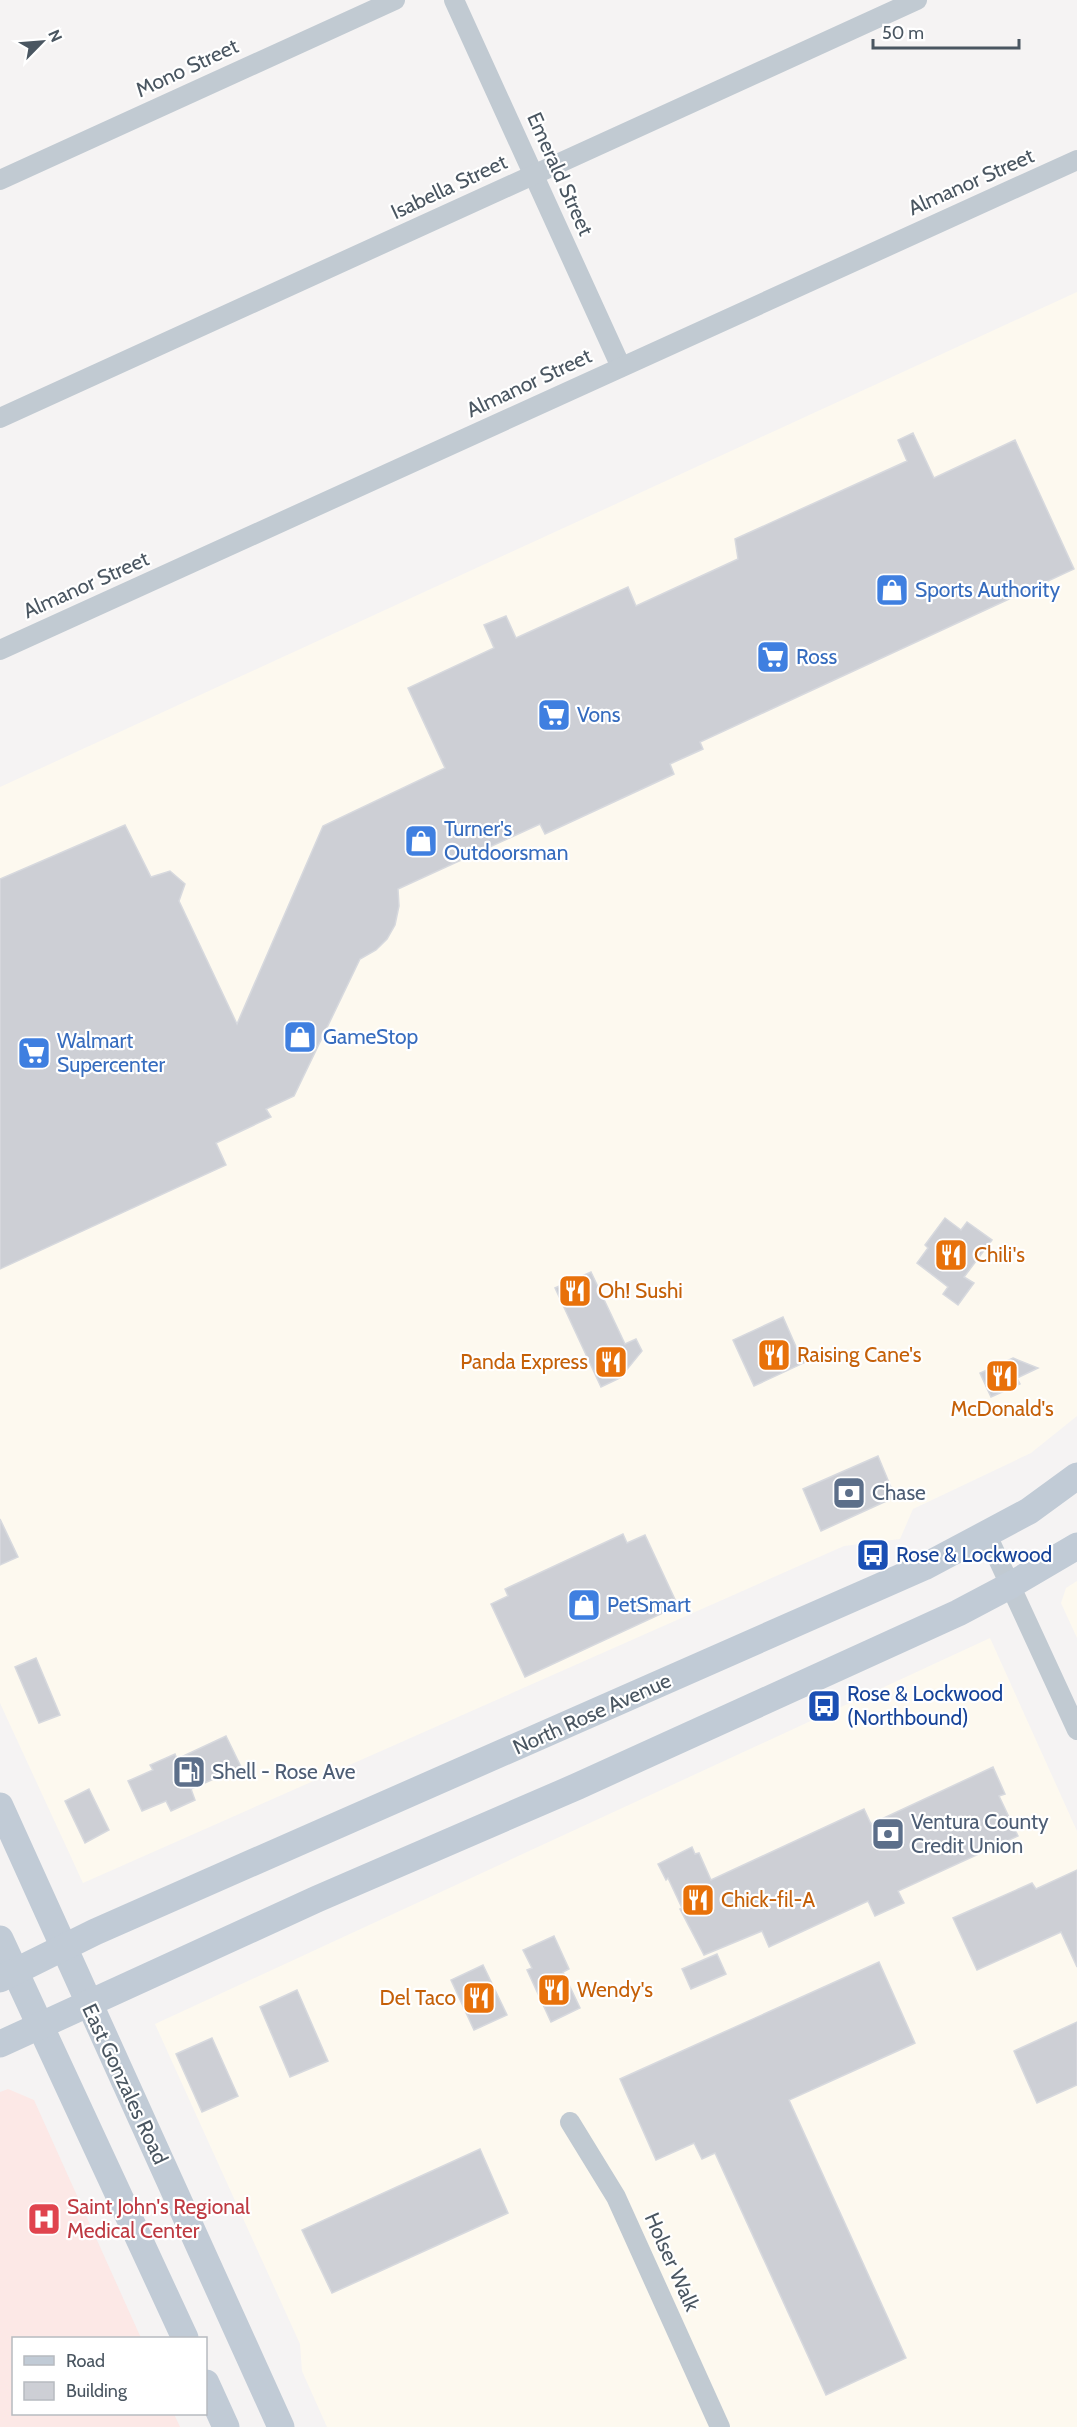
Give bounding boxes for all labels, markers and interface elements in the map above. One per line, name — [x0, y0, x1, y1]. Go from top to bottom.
north arrow — [12, 12, 72, 72]
scale bar — [873, 12, 1018, 50]
text: 50 m — [882, 22, 924, 44]
text: N — [44, 27, 66, 45]
street label: Mono Street — [132, 33, 242, 102]
street label: Emerald Street — [522, 108, 599, 239]
street label: Almanor Street — [904, 143, 1037, 220]
street label: Isabella Street — [387, 149, 511, 224]
street label: Almanor Street — [462, 343, 595, 422]
street label: Almanor Street — [19, 546, 152, 623]
shop icon: Sports Authority — [874, 572, 910, 608]
place label: Sports Authority — [915, 577, 1060, 602]
supermarket icon: Ross — [755, 639, 791, 675]
place label: Ross — [796, 644, 838, 669]
supermarket icon: Vons — [536, 697, 572, 733]
place label: Vons — [577, 702, 621, 727]
place label: Turner's Outdoorsman — [444, 816, 568, 865]
shop icon: Turner's Outdoorsman — [403, 823, 439, 859]
shop icon: GameStop — [282, 1019, 318, 1055]
place label: GameStop — [323, 1024, 418, 1049]
place label: Walmart Supercenter — [57, 1028, 165, 1077]
supermarket icon: Walmart Supercenter — [16, 1035, 52, 1071]
restaurant icon: Chili's — [933, 1237, 969, 1273]
place label: Chili's — [974, 1242, 1025, 1267]
restaurant icon: Oh! Sushi — [557, 1273, 593, 1309]
place label: Oh! Sushi — [598, 1278, 683, 1303]
restaurant icon: Raising Cane's — [756, 1337, 792, 1373]
place label: Raising Cane's — [797, 1342, 922, 1367]
restaurant icon: Panda Express — [593, 1344, 629, 1380]
place label: Panda Express — [460, 1349, 588, 1374]
restaurant icon: McDonald's — [984, 1358, 1020, 1394]
place label: McDonald's — [950, 1396, 1054, 1421]
bank icon: Chase — [831, 1475, 867, 1511]
place label: Chase — [872, 1480, 926, 1505]
bus stop icon: Rose & Lockwood — [855, 1537, 891, 1573]
place label: Rose & Lockwood — [896, 1542, 1052, 1567]
shop icon: PetSmart — [566, 1587, 602, 1623]
place label: PetSmart — [607, 1592, 691, 1617]
street label: North Rose Avenue — [509, 1667, 675, 1760]
place label: Rose & Lockwood (Northbound) — [847, 1681, 1003, 1730]
bus stop icon: Rose & Lockwood (Northbound) — [806, 1688, 842, 1724]
fuel station icon: Shell - Rose Ave — [171, 1754, 207, 1790]
place label: Shell - Rose Ave — [212, 1759, 356, 1784]
place label: Ventura County Credit Union — [911, 1809, 1049, 1858]
bank icon: Ventura County Credit Union — [870, 1816, 906, 1852]
restaurant icon: Chick-fil-A — [680, 1882, 716, 1918]
place label: Chick-fil-A — [721, 1887, 815, 1912]
restaurant icon: Wendy's — [536, 1972, 572, 2008]
place label: Wendy's — [577, 1977, 653, 2002]
restaurant icon: Del Taco — [461, 1980, 497, 2016]
place label: Del Taco — [379, 1985, 456, 2010]
street label: East Gonzales Road — [77, 2000, 174, 2168]
place label: Saint John's Regional Medical Center — [67, 2194, 250, 2243]
hospital icon: Saint John's Regional Medical Center — [26, 2201, 62, 2237]
street label: Holser Walk — [640, 2209, 706, 2316]
legend — [12, 2337, 207, 2415]
text: Road — [66, 2350, 105, 2372]
text: Building — [66, 2380, 128, 2402]

